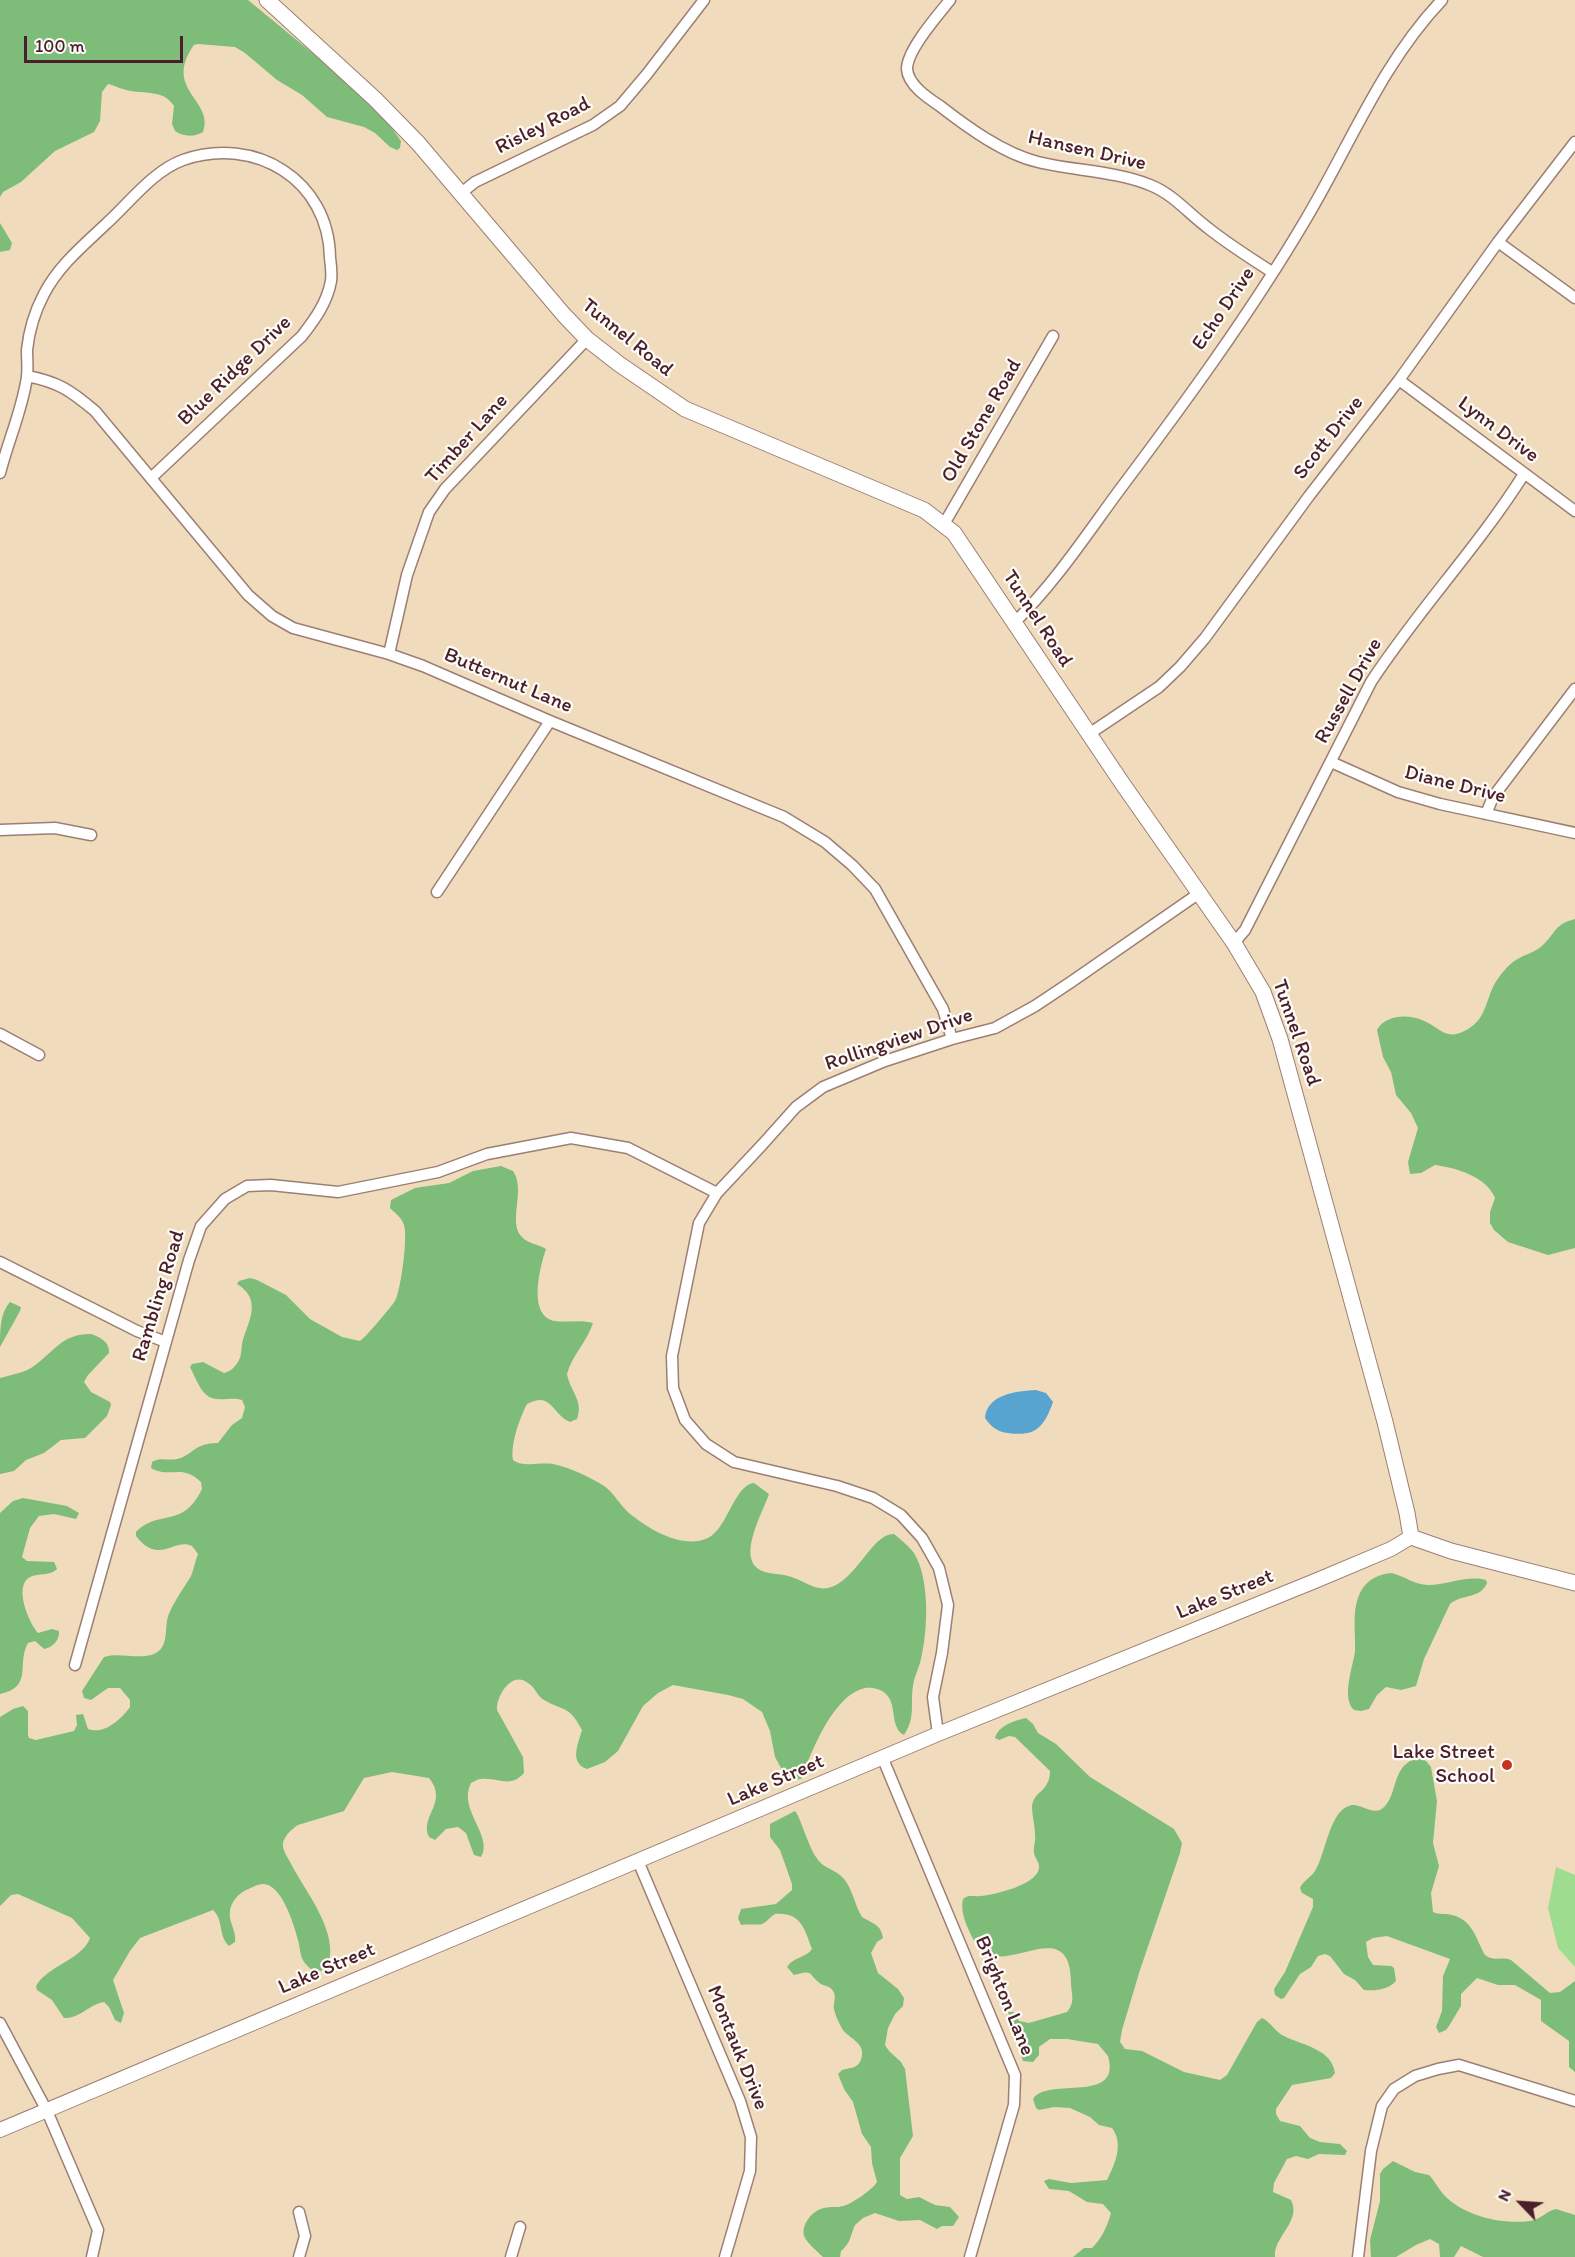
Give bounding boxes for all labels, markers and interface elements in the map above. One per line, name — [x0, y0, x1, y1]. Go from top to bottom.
scale bar — [27, 24, 186, 62]
text: 100 m — [35, 35, 85, 57]
street label: Risley Road — [491, 91, 595, 161]
street label: Hansen Drive — [1025, 125, 1149, 177]
street label: Echo Drive — [1187, 263, 1261, 355]
street label: Tunnel Road — [576, 293, 678, 383]
street label: Blue Ridge Drive — [173, 310, 297, 432]
street label: Old Stone Road — [936, 355, 1028, 487]
street label: Timber Lane — [420, 389, 514, 489]
street label: Scott Drive — [1288, 391, 1370, 485]
street label: Lynn Drive — [1452, 391, 1544, 469]
street label: Tunnel Road — [996, 566, 1078, 672]
street label: Russell Drive — [1310, 634, 1388, 748]
street label: Butternut Lane — [440, 643, 576, 719]
street label: Diane Drive — [1402, 760, 1508, 810]
street label: Tunnel Road — [1266, 977, 1326, 1089]
street label: Rollingview Drive — [822, 1003, 976, 1077]
street label: Rambling Road — [127, 1227, 191, 1365]
street label: Lake Street — [1173, 1564, 1277, 1626]
place label: Lake Street School — [1392, 1740, 1495, 1790]
street label: Lake Street — [724, 1749, 828, 1813]
marker: Lake Street School — [1500, 1758, 1514, 1772]
street label: Brighton Lane — [969, 1932, 1039, 2060]
street label: Lake Street — [275, 1937, 379, 2001]
street label: Montauk Drive — [701, 1982, 773, 2114]
north arrow — [1491, 2173, 1551, 2233]
text: N — [1493, 2186, 1515, 2204]

